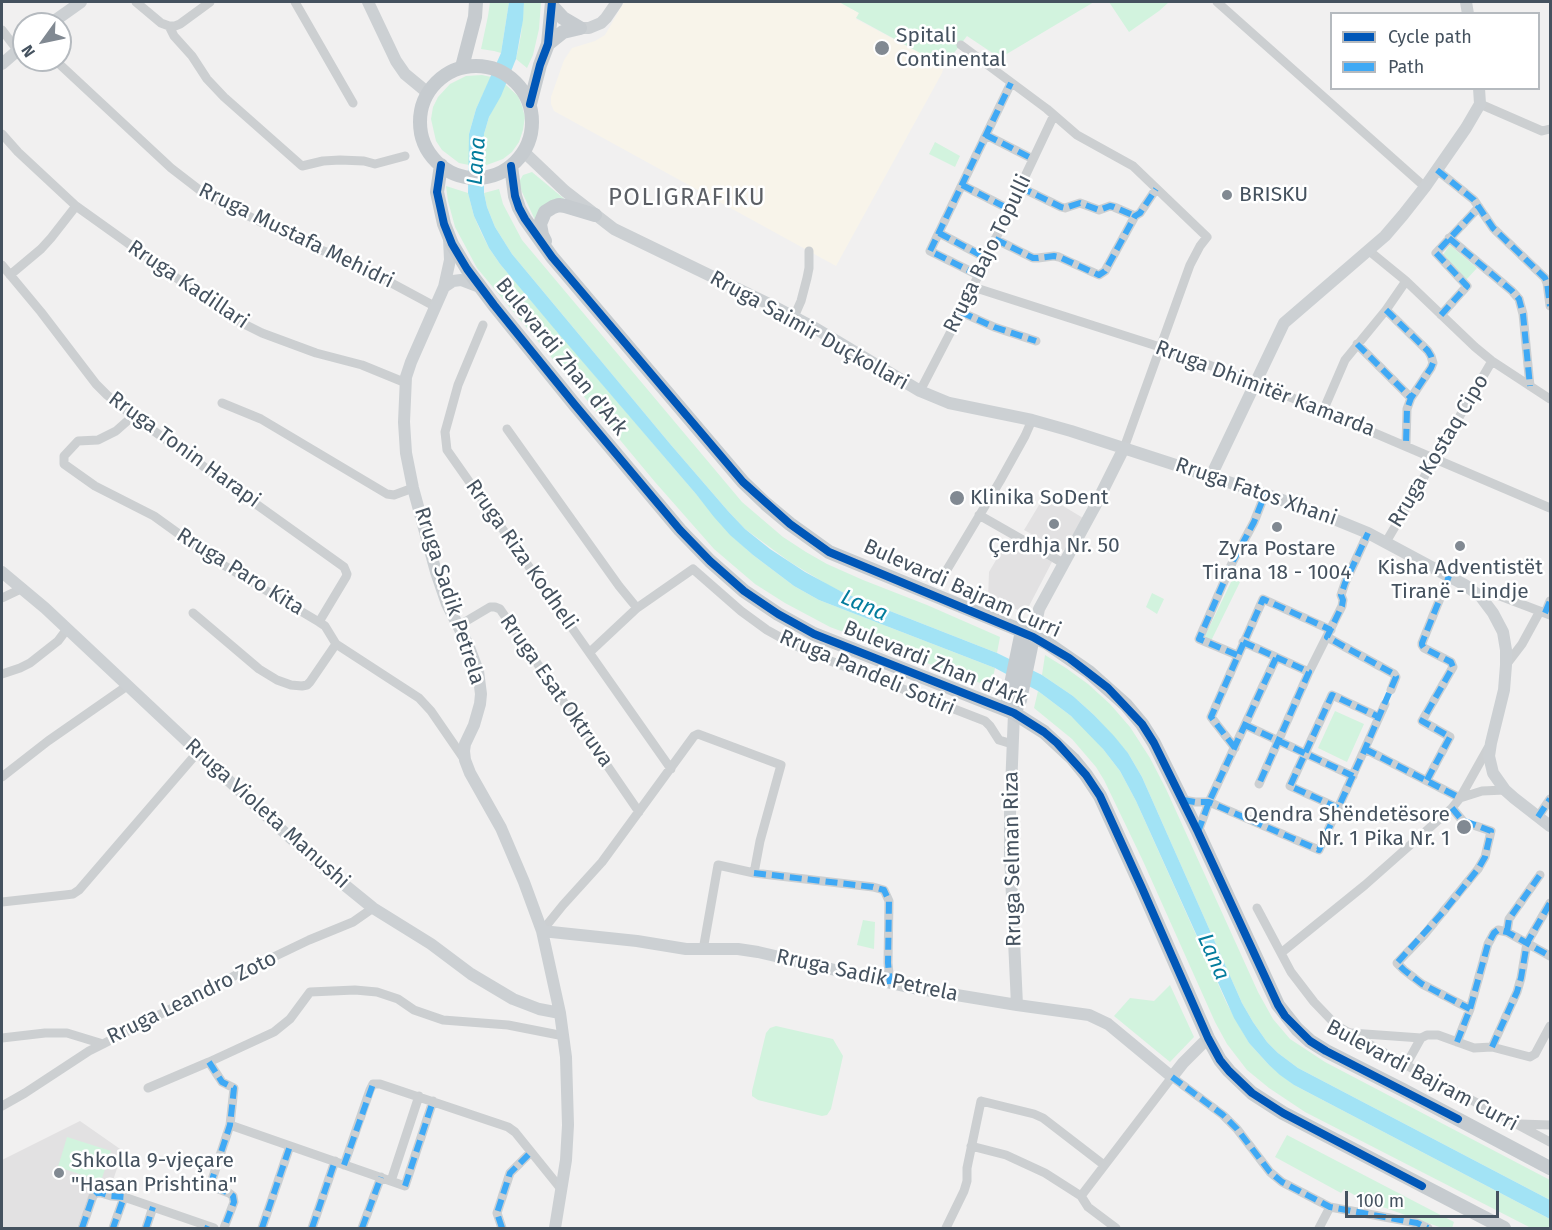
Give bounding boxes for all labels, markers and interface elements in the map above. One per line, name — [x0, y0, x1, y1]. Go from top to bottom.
north arrow — [12, 12, 72, 72]
legend — [1330, 12, 1540, 90]
place label: Spitali Continental — [896, 23, 1006, 73]
text: Cycle path — [1388, 26, 1472, 48]
marker: Spitali Continental — [873, 39, 891, 57]
text: N — [17, 41, 39, 61]
text: Path — [1388, 56, 1424, 78]
water label: Lana — [462, 136, 492, 186]
street label: Rruga Bajo Topulli — [939, 171, 1037, 337]
street label: Rruga Mustafa Mehidri — [194, 178, 398, 294]
place label: BRISKU — [1239, 182, 1308, 208]
district label: POLIGRAFIKU — [608, 184, 766, 212]
marker: BRISKU — [1220, 188, 1234, 202]
street label: Rruga Kadillari — [123, 235, 253, 335]
street label: Rruga Saimir Duçkollari — [705, 266, 913, 396]
street label: Bulevardi Zhan d'Ark — [490, 273, 632, 441]
street label: Rruga Dhimitër Kamarda — [1152, 335, 1378, 443]
street label: Rruga Kostaq Cipo — [1383, 370, 1495, 532]
street label: Rruga Tonin Harapi — [103, 386, 265, 514]
street label: Rruga Fatos Xhani — [1172, 453, 1340, 531]
street label: Rruga Riza Kodheli — [460, 475, 582, 635]
place label: Klinika SoDent — [970, 485, 1109, 511]
marker: Klinika SoDent — [948, 489, 966, 507]
street label: Rruga Sadik Petrela — [408, 504, 490, 688]
marker: Çerdhja Nr. 50 — [1047, 517, 1061, 531]
marker: Zyra Postare Tirana 18 - 1004 — [1270, 520, 1284, 534]
street label: Rruga Paro Kita — [172, 523, 308, 621]
place label: Çerdhja Nr. 50 — [988, 533, 1120, 559]
street label: Bulevardi Bajram Curri — [859, 534, 1065, 644]
place label: Zyra Postare Tirana 18 - 1004 — [1203, 536, 1351, 586]
marker: Kisha Adventistët Tiranë - Lindje — [1453, 539, 1467, 553]
place label: Kisha Adventistët Tiranë - Lindje — [1377, 555, 1543, 605]
water label: Lana — [837, 584, 891, 628]
street label: Rruga Esat Oktruva — [494, 610, 618, 772]
street label: Bulevardi Zhan d'Ark — [840, 616, 1030, 712]
street label: Rruga Pandeli Sotiri — [775, 625, 959, 721]
street label: Rruga Violeta Manushi — [180, 733, 354, 895]
street label: Rruga Selman Riza — [999, 771, 1027, 947]
place label: Qendra Shëndetësore Nr. 1 Pika Nr. 1 — [1244, 802, 1450, 852]
marker: Qendra Shëndetësore Nr. 1 Pika Nr. 1 — [1455, 818, 1473, 836]
water label: Lana — [1191, 930, 1235, 984]
street label: Rruga Sadik Petrela — [774, 944, 960, 1008]
street label: Rruga Leandro Zoto — [103, 946, 281, 1050]
street label: Bulevardi Bajram Curri — [1322, 1015, 1522, 1137]
place label: Shkolla 9-vjeçare "Hasan Prishtina" — [71, 1148, 237, 1198]
marker: Shkolla 9-vjeçare "Hasan Prishtina" — [52, 1166, 66, 1180]
scale bar — [1348, 1179, 1502, 1217]
text: 100 m — [1356, 1190, 1404, 1212]

